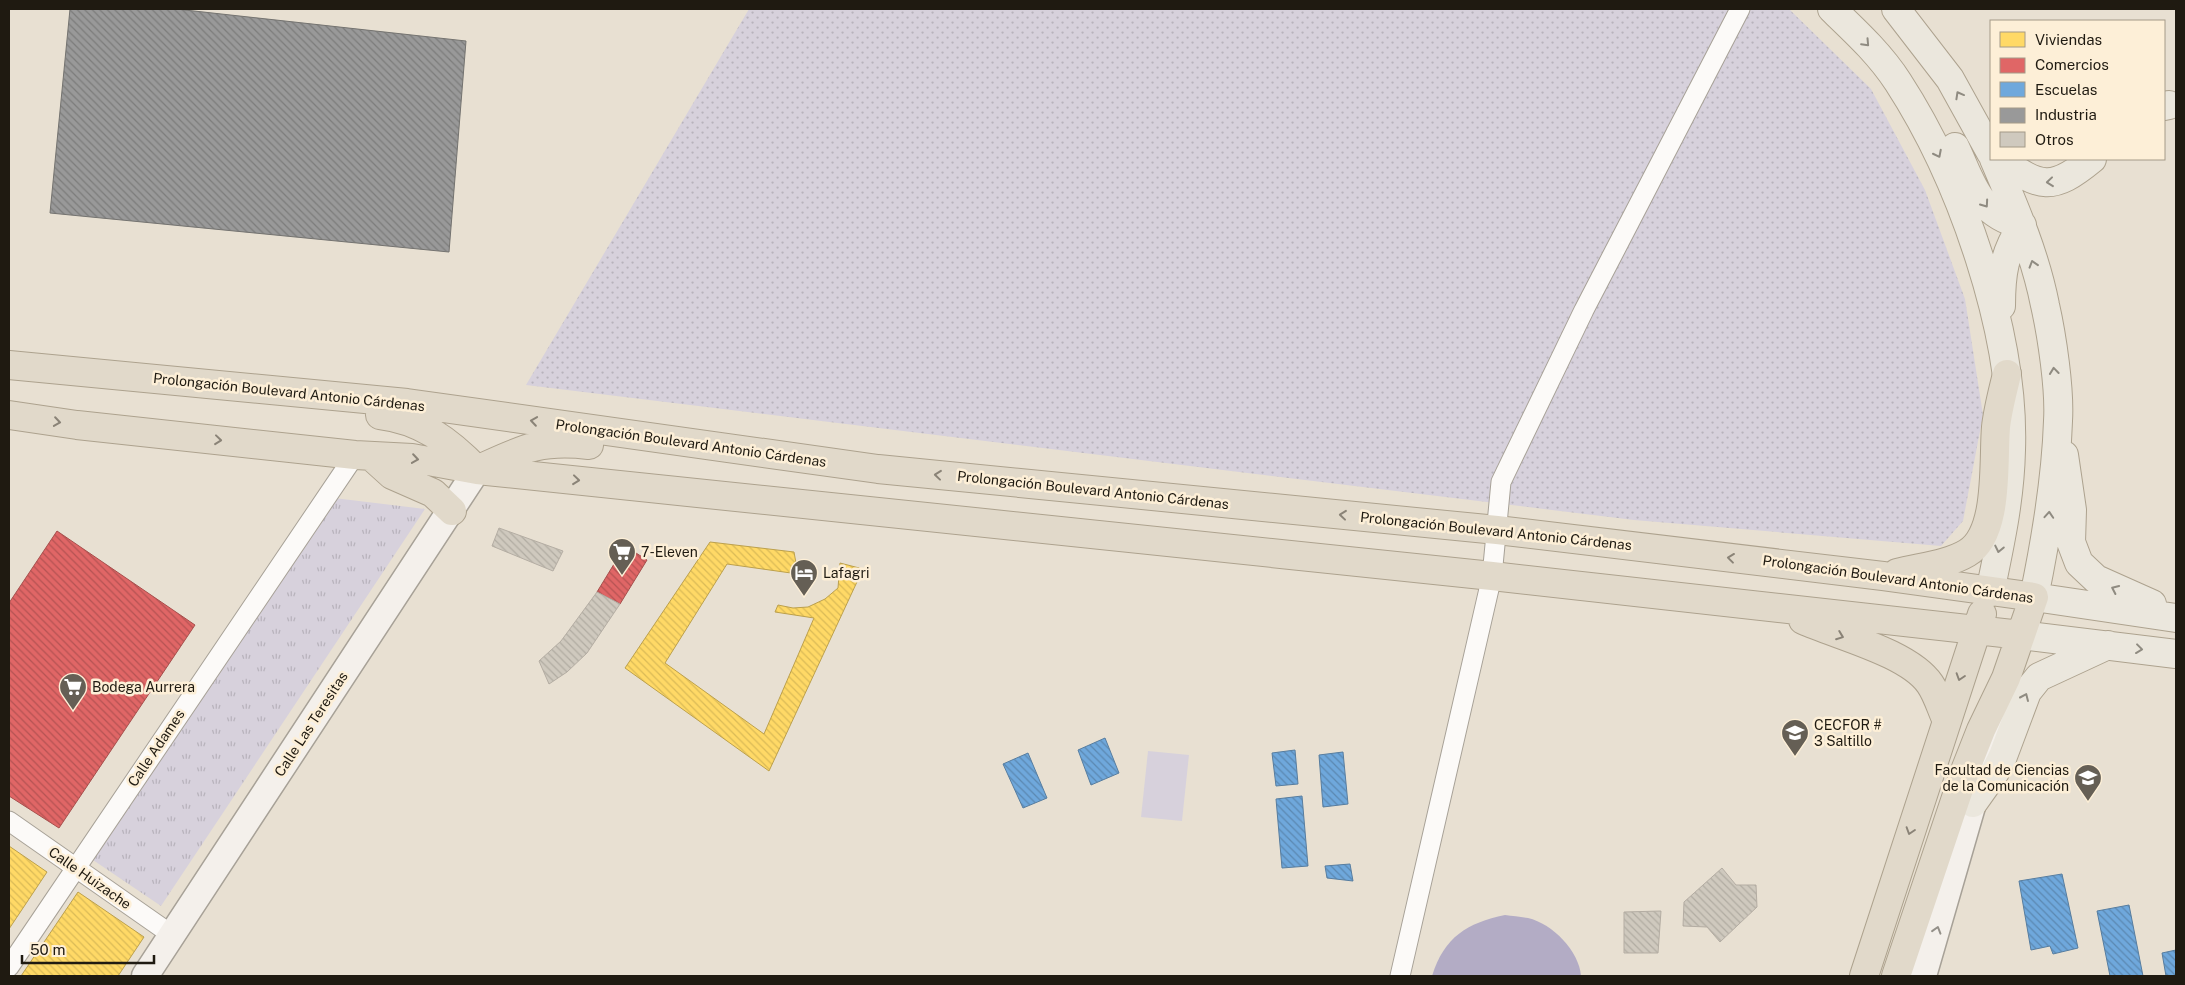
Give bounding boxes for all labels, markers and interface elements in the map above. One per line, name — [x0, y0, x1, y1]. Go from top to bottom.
legend — [1990, 20, 2165, 160]
text: Viviendas — [2035, 31, 2102, 48]
one-way arrow — [1860, 38, 1869, 47]
text: Comercios — [2035, 56, 2109, 73]
text: Escuelas — [2035, 81, 2097, 98]
one-way arrow — [1955, 92, 1965, 101]
text: Industria — [2035, 106, 2097, 123]
text: Otros — [2035, 131, 2074, 148]
one-way arrow — [1932, 149, 1942, 158]
one-way arrow — [2046, 176, 2054, 187]
one-way arrow — [1979, 198, 1988, 208]
one-way arrow — [2029, 261, 2039, 269]
one-way arrow — [2049, 367, 2060, 375]
street label: Prolongación Boulevard Antonio Cárdenas — [152, 370, 426, 414]
one-way arrow — [53, 416, 61, 427]
one-way arrow — [529, 416, 537, 427]
street label: Prolongación Boulevard Antonio Cárdenas — [555, 416, 827, 470]
one-way arrow — [215, 434, 223, 445]
one-way arrow — [411, 453, 419, 464]
street label: Prolongación Boulevard Antonio Cárdenas — [956, 468, 1230, 512]
one-way arrow — [933, 470, 941, 481]
one-way arrow — [572, 474, 580, 485]
street label: Prolongación Boulevard Antonio Cárdenas — [1359, 509, 1633, 553]
one-way arrow — [1339, 510, 1347, 521]
one-way arrow — [2044, 511, 2055, 519]
supermarket icon: 7-Eleven — [607, 537, 637, 576]
place label: 7-Eleven — [641, 544, 698, 560]
one-way arrow — [1994, 544, 2004, 553]
street label: Prolongación Boulevard Antonio Cárdenas — [1762, 552, 2034, 606]
one-way arrow — [1726, 553, 1734, 564]
hotel icon: Lafagri — [789, 558, 819, 597]
place label: Lafagri — [823, 565, 869, 581]
one-way arrow — [2111, 584, 2120, 595]
one-way arrow — [1835, 630, 1844, 640]
one-way arrow — [2135, 643, 2143, 654]
street label: Calle Las Teresitas — [271, 669, 351, 779]
supermarket icon: Bodega Aurrera — [58, 672, 88, 711]
one-way arrow — [1956, 672, 1966, 680]
place label: Bodega Aurrera — [92, 679, 195, 695]
one-way arrow — [2019, 693, 2030, 702]
street label: Calle Adames — [124, 706, 188, 790]
place label: CECFOR # 3 Saltillo — [1814, 717, 1882, 749]
school or university icon: CECFOR # 3 Saltillo — [1780, 718, 1810, 757]
place label: Facultad de Ciencias de la Comunicación — [1934, 762, 2069, 794]
school or university icon: Facultad de Ciencias de la Comunicación — [2073, 763, 2103, 802]
one-way arrow — [1906, 827, 1916, 835]
street label: Calle Huizache — [46, 844, 134, 912]
one-way arrow — [1932, 926, 1942, 934]
scale bar — [22, 932, 155, 964]
text: 50 m — [30, 941, 65, 958]

